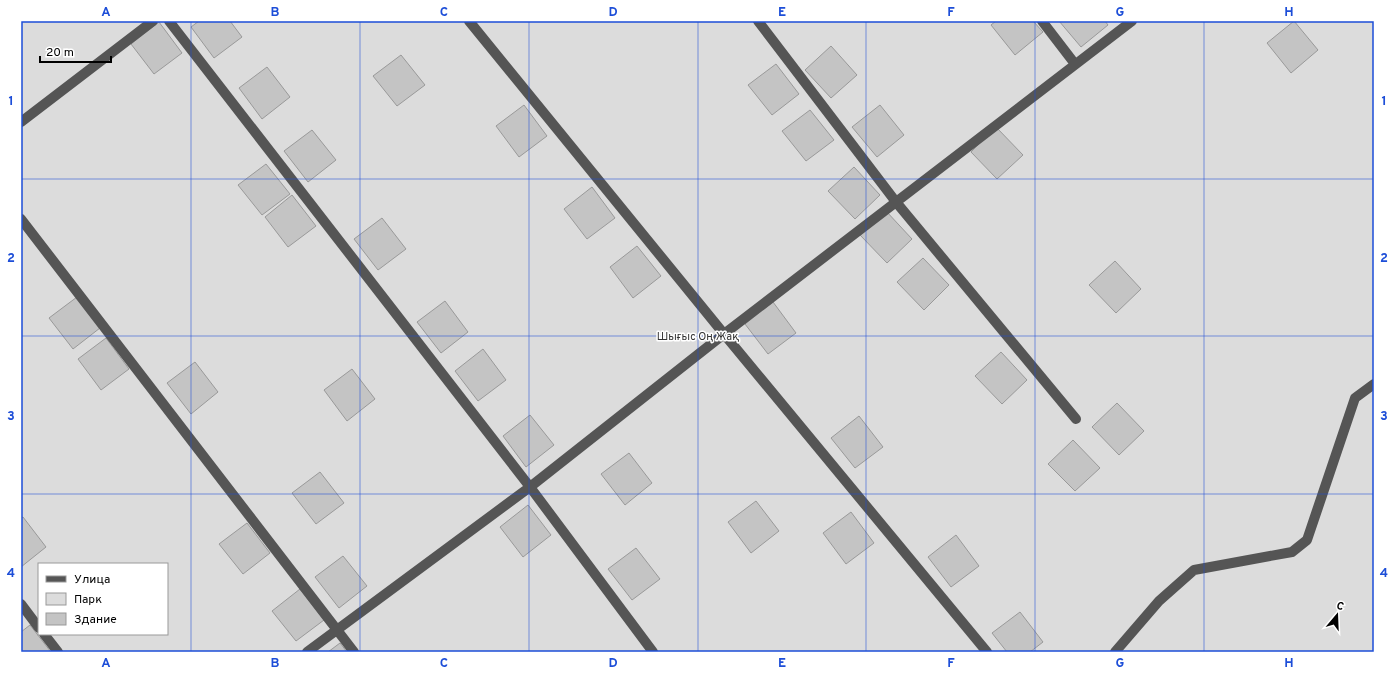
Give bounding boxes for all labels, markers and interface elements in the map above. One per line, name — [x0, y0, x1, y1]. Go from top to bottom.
text: A — [101, 5, 111, 21]
text: B — [271, 5, 280, 21]
text: C — [440, 5, 448, 21]
text: D — [608, 5, 618, 21]
text: E — [778, 5, 786, 21]
text: F — [947, 5, 955, 21]
text: G — [1116, 5, 1125, 21]
text: H — [1284, 5, 1294, 21]
scale bar — [40, 38, 111, 64]
text: 20 m — [46, 45, 74, 61]
text: 1 — [8, 94, 14, 110]
text: 1 — [1381, 94, 1387, 110]
text: 2 — [7, 251, 15, 267]
text: 2 — [1380, 251, 1388, 267]
park label: Шығыс Оң Жақ — [657, 330, 739, 344]
text: 3 — [7, 409, 15, 425]
text: 3 — [1380, 409, 1388, 425]
legend — [38, 563, 168, 635]
text: 4 — [7, 566, 15, 582]
text: 4 — [1380, 566, 1388, 582]
text: Улица — [74, 572, 110, 588]
text: Парк — [74, 592, 102, 608]
north arrow — [1317, 595, 1357, 635]
text: С — [1334, 599, 1346, 614]
text: Здание — [74, 612, 117, 628]
text: A — [101, 656, 111, 672]
text: B — [271, 656, 280, 672]
text: C — [440, 656, 448, 672]
text: D — [608, 656, 618, 672]
text: E — [778, 656, 786, 672]
text: F — [947, 656, 955, 672]
text: G — [1116, 656, 1125, 672]
text: H — [1284, 656, 1294, 672]

